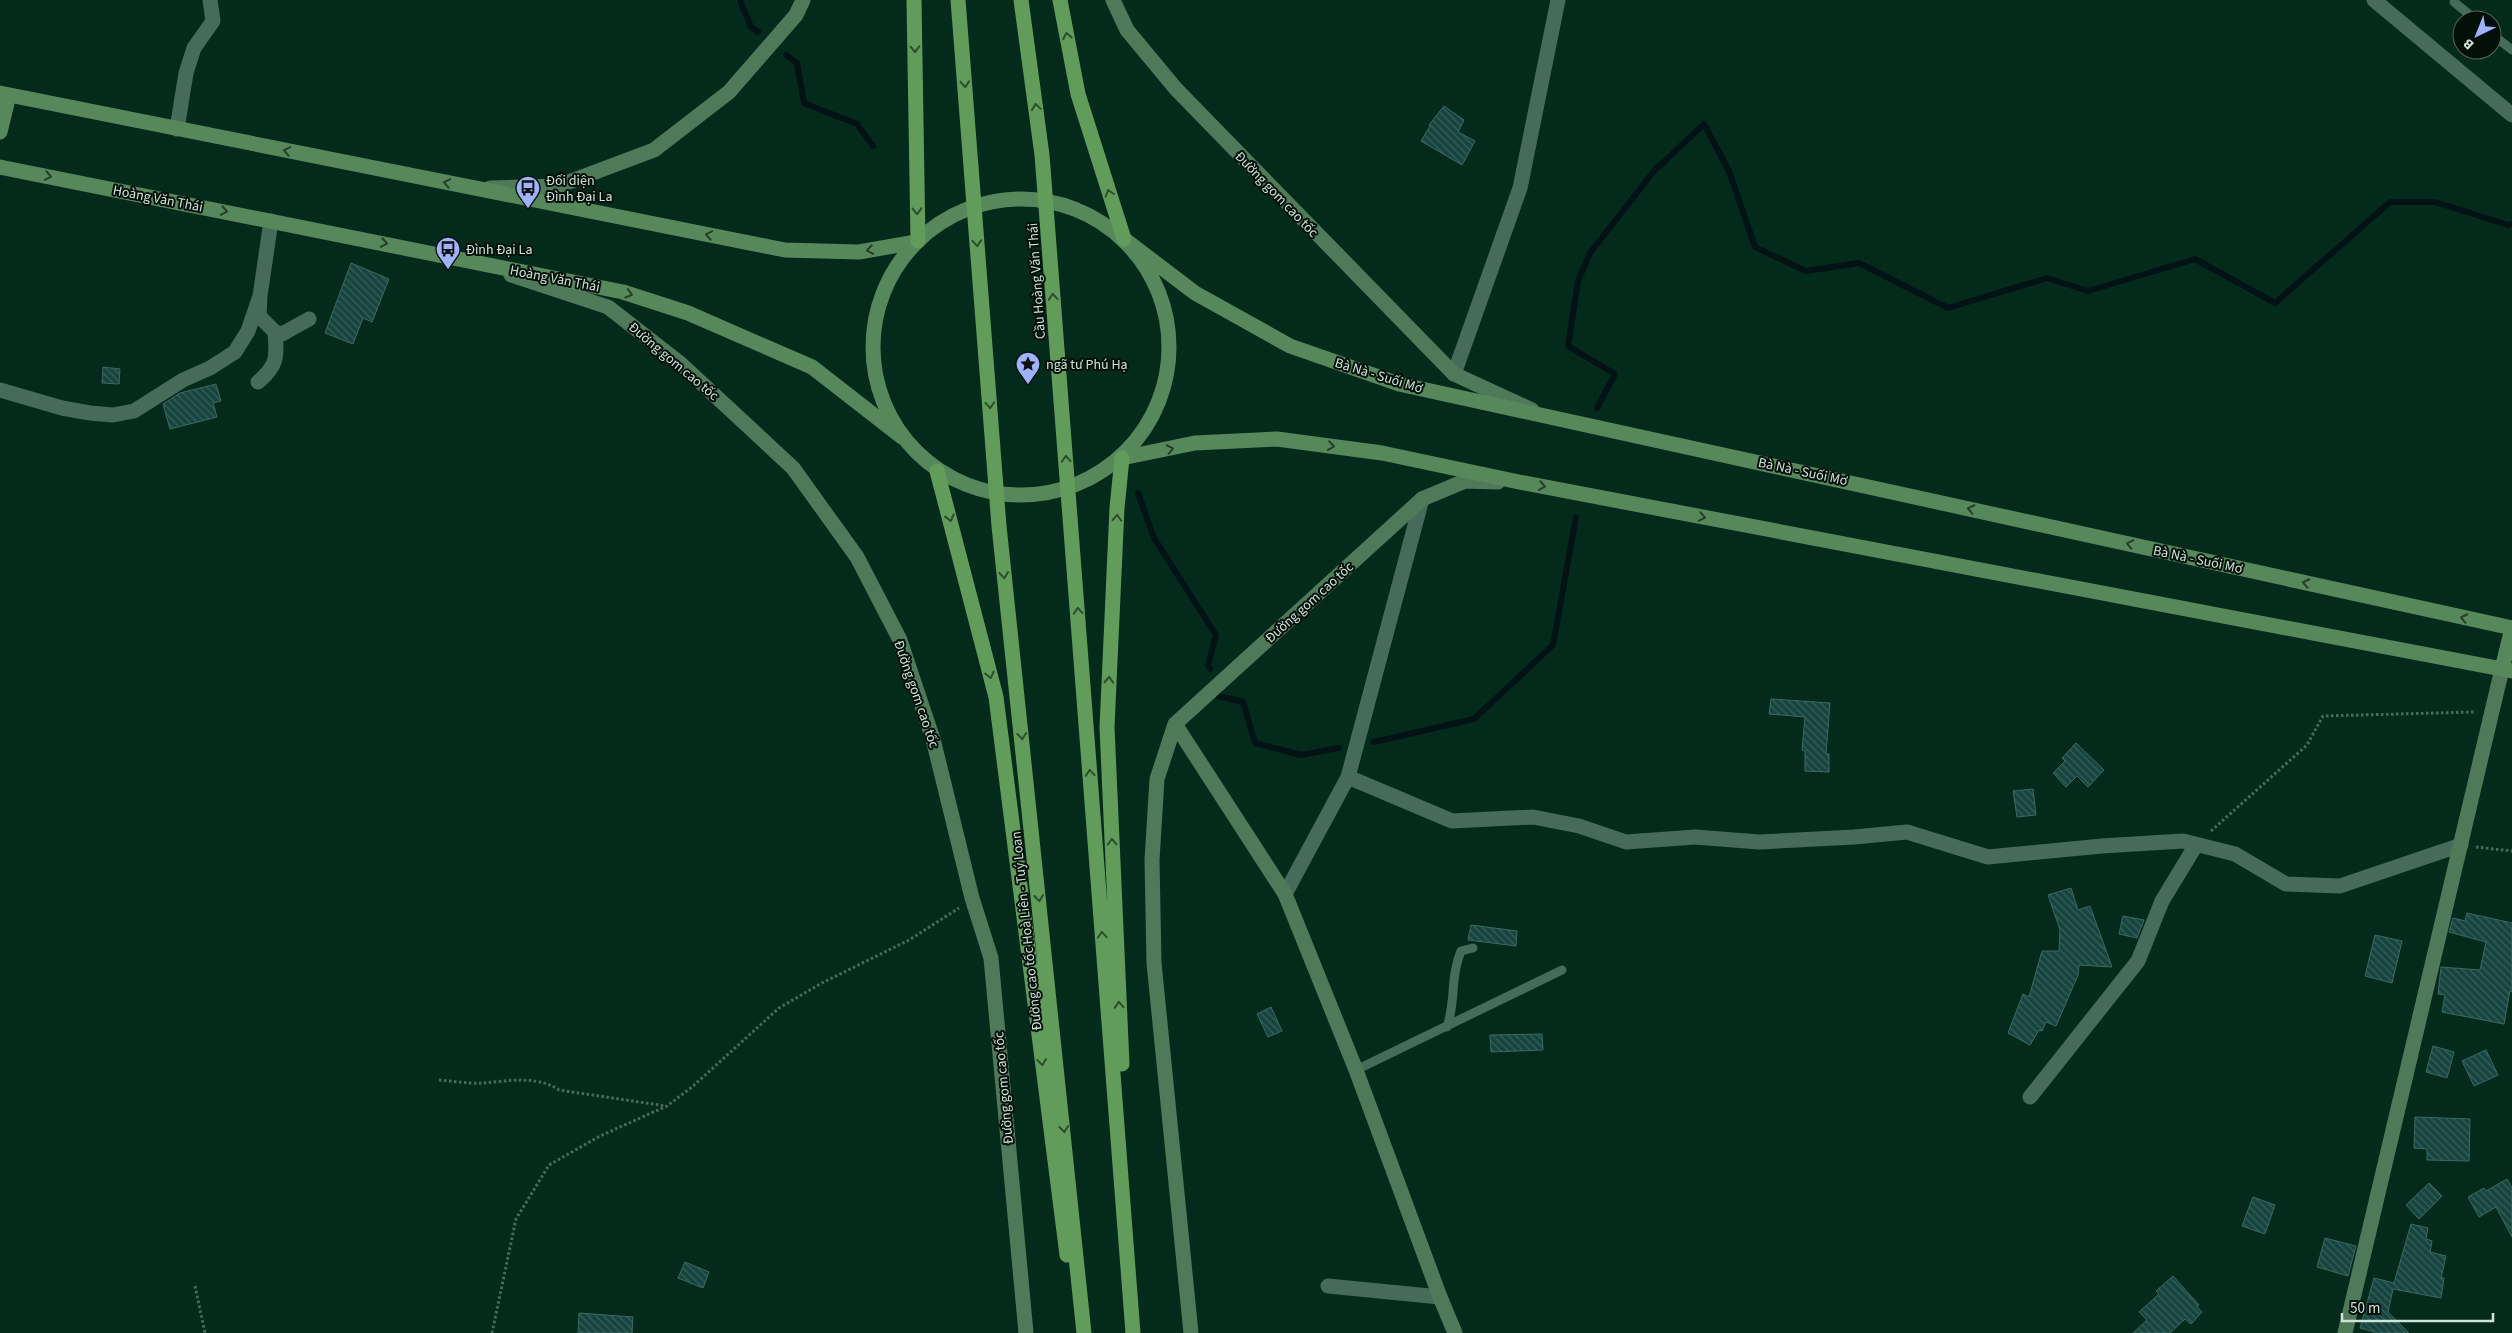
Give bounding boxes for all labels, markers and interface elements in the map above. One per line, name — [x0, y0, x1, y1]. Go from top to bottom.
north arrow — [2452, 10, 2502, 60]
one-way arrow — [1062, 32, 1072, 40]
text: B — [2459, 33, 2479, 54]
one-way arrow — [910, 45, 920, 53]
one-way arrow — [959, 80, 970, 88]
one-way arrow — [1031, 103, 1042, 111]
one-way arrow — [283, 146, 292, 157]
street label: Đường gom cao tốc — [1230, 147, 1323, 243]
one-way arrow — [43, 170, 52, 181]
place label: Đối diện Đình Đại La — [546, 171, 612, 207]
bus stop icon: Đối diện Đình Đại La — [515, 175, 541, 209]
one-way arrow — [442, 178, 451, 189]
street label: Hoàng Văn Thái — [111, 180, 204, 217]
one-way arrow — [1105, 189, 1115, 197]
one-way arrow — [220, 206, 229, 216]
one-way arrow — [912, 207, 923, 215]
street label: Cầu Hoàng Văn Thái — [1023, 222, 1051, 340]
one-way arrow — [705, 231, 713, 241]
bus stop icon: Đình Đại La — [435, 236, 461, 270]
one-way arrow — [379, 238, 388, 248]
one-way arrow — [971, 239, 982, 247]
place label: Đình Đại La — [466, 240, 532, 260]
one-way arrow — [865, 244, 874, 254]
street label: Hoàng Văn Thái — [508, 260, 601, 297]
one-way arrow — [624, 288, 632, 298]
one-way arrow — [1048, 292, 1059, 300]
street label: Đường gom cao tốc — [624, 318, 723, 406]
place icon: ngã tư Phú Hạ — [1015, 351, 1041, 385]
street label: Bà Nà - Suối Mơ — [1332, 353, 1425, 399]
place label: ngã tư Phú Hạ — [1046, 355, 1128, 375]
one-way arrow — [984, 401, 995, 409]
one-way arrow — [1327, 441, 1336, 451]
one-way arrow — [1165, 444, 1174, 454]
street label: Bà Nà - Suối Mơ — [1756, 453, 1850, 491]
one-way arrow — [1060, 454, 1071, 462]
one-way arrow — [1538, 481, 1547, 491]
one-way arrow — [1967, 504, 1976, 514]
one-way arrow — [1698, 511, 1706, 521]
one-way arrow — [1112, 513, 1122, 521]
one-way arrow — [944, 514, 954, 522]
one-way arrow — [2126, 539, 2134, 550]
street label: Bà Nà - Suối Mơ — [2151, 541, 2245, 579]
street label: Đường gom cao tốc — [1261, 557, 1359, 648]
one-way arrow — [998, 571, 1009, 579]
one-way arrow — [2301, 578, 2310, 589]
one-way arrow — [1072, 607, 1083, 615]
one-way arrow — [2460, 613, 2469, 624]
street label: Đường gom cao tốc — [888, 638, 944, 751]
one-way arrow — [984, 671, 995, 680]
one-way arrow — [1104, 676, 1114, 684]
one-way arrow — [1016, 732, 1027, 740]
one-way arrow — [1085, 769, 1096, 777]
street label: Đường cao tốc Hoà Liên - Tuý Loan — [1007, 830, 1047, 1032]
one-way arrow — [1107, 838, 1117, 846]
one-way arrow — [1033, 894, 1044, 902]
one-way arrow — [1097, 931, 1108, 939]
one-way arrow — [1114, 1000, 1125, 1008]
street label: Đường gom cao tốc — [989, 1030, 1019, 1145]
one-way arrow — [1036, 1058, 1047, 1066]
one-way arrow — [1058, 1125, 1069, 1133]
scale bar — [2342, 1290, 2493, 1322]
text: 50 m — [2350, 1298, 2380, 1319]

